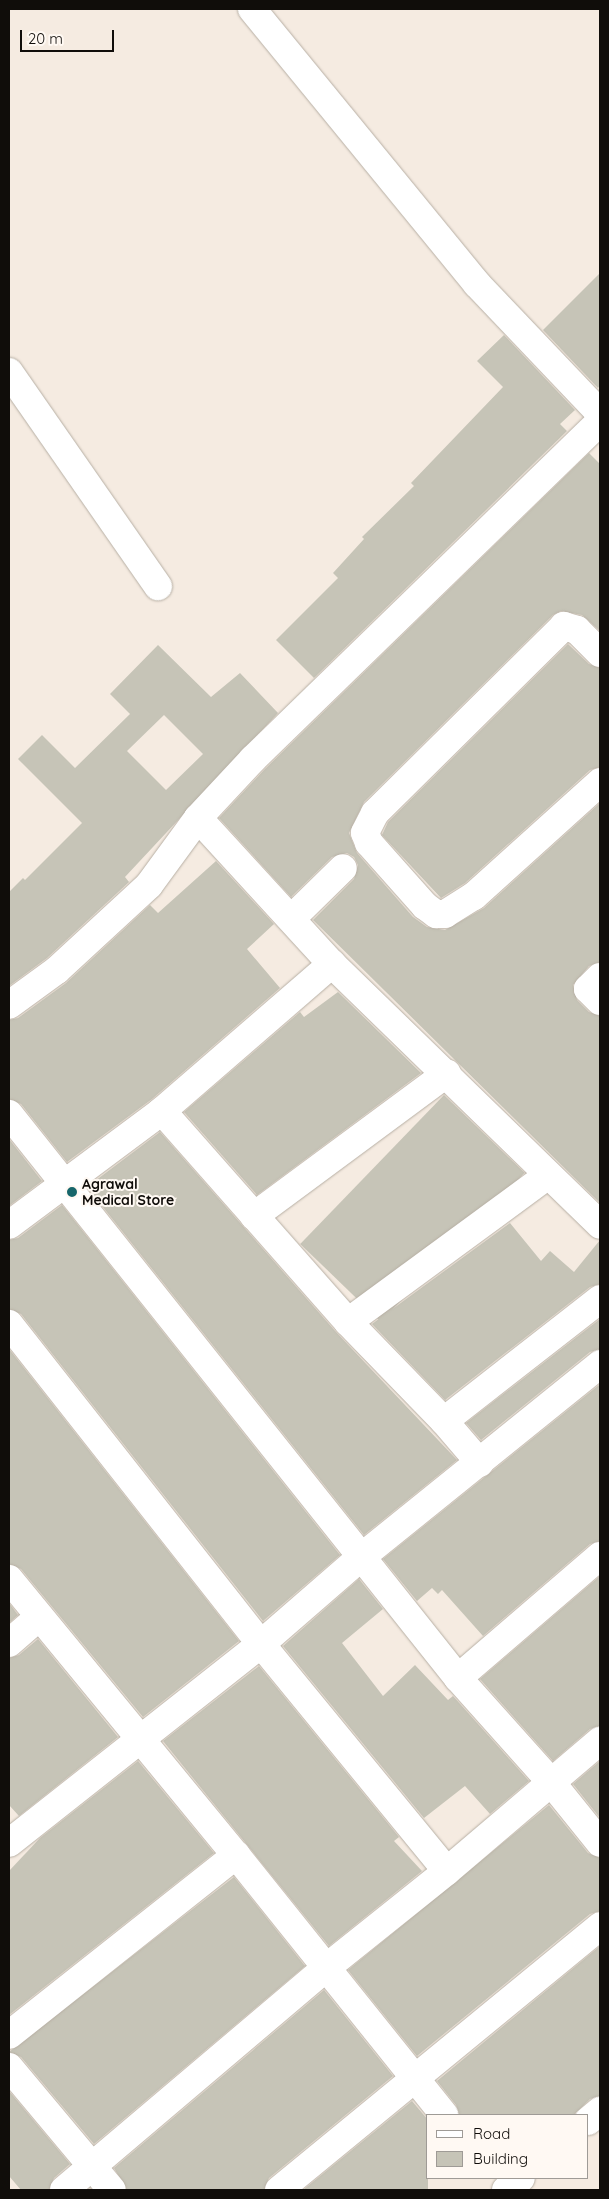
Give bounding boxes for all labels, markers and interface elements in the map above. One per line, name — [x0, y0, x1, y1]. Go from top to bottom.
scale bar — [22, 20, 116, 52]
text: 20 m — [28, 29, 63, 48]
place label: Agrawal Medical Store — [82, 1176, 174, 1208]
marker: Agrawal Medical Store — [66, 1186, 78, 1198]
legend — [426, 2114, 589, 2179]
text: Road — [473, 2124, 510, 2143]
text: Building — [473, 2149, 528, 2168]

